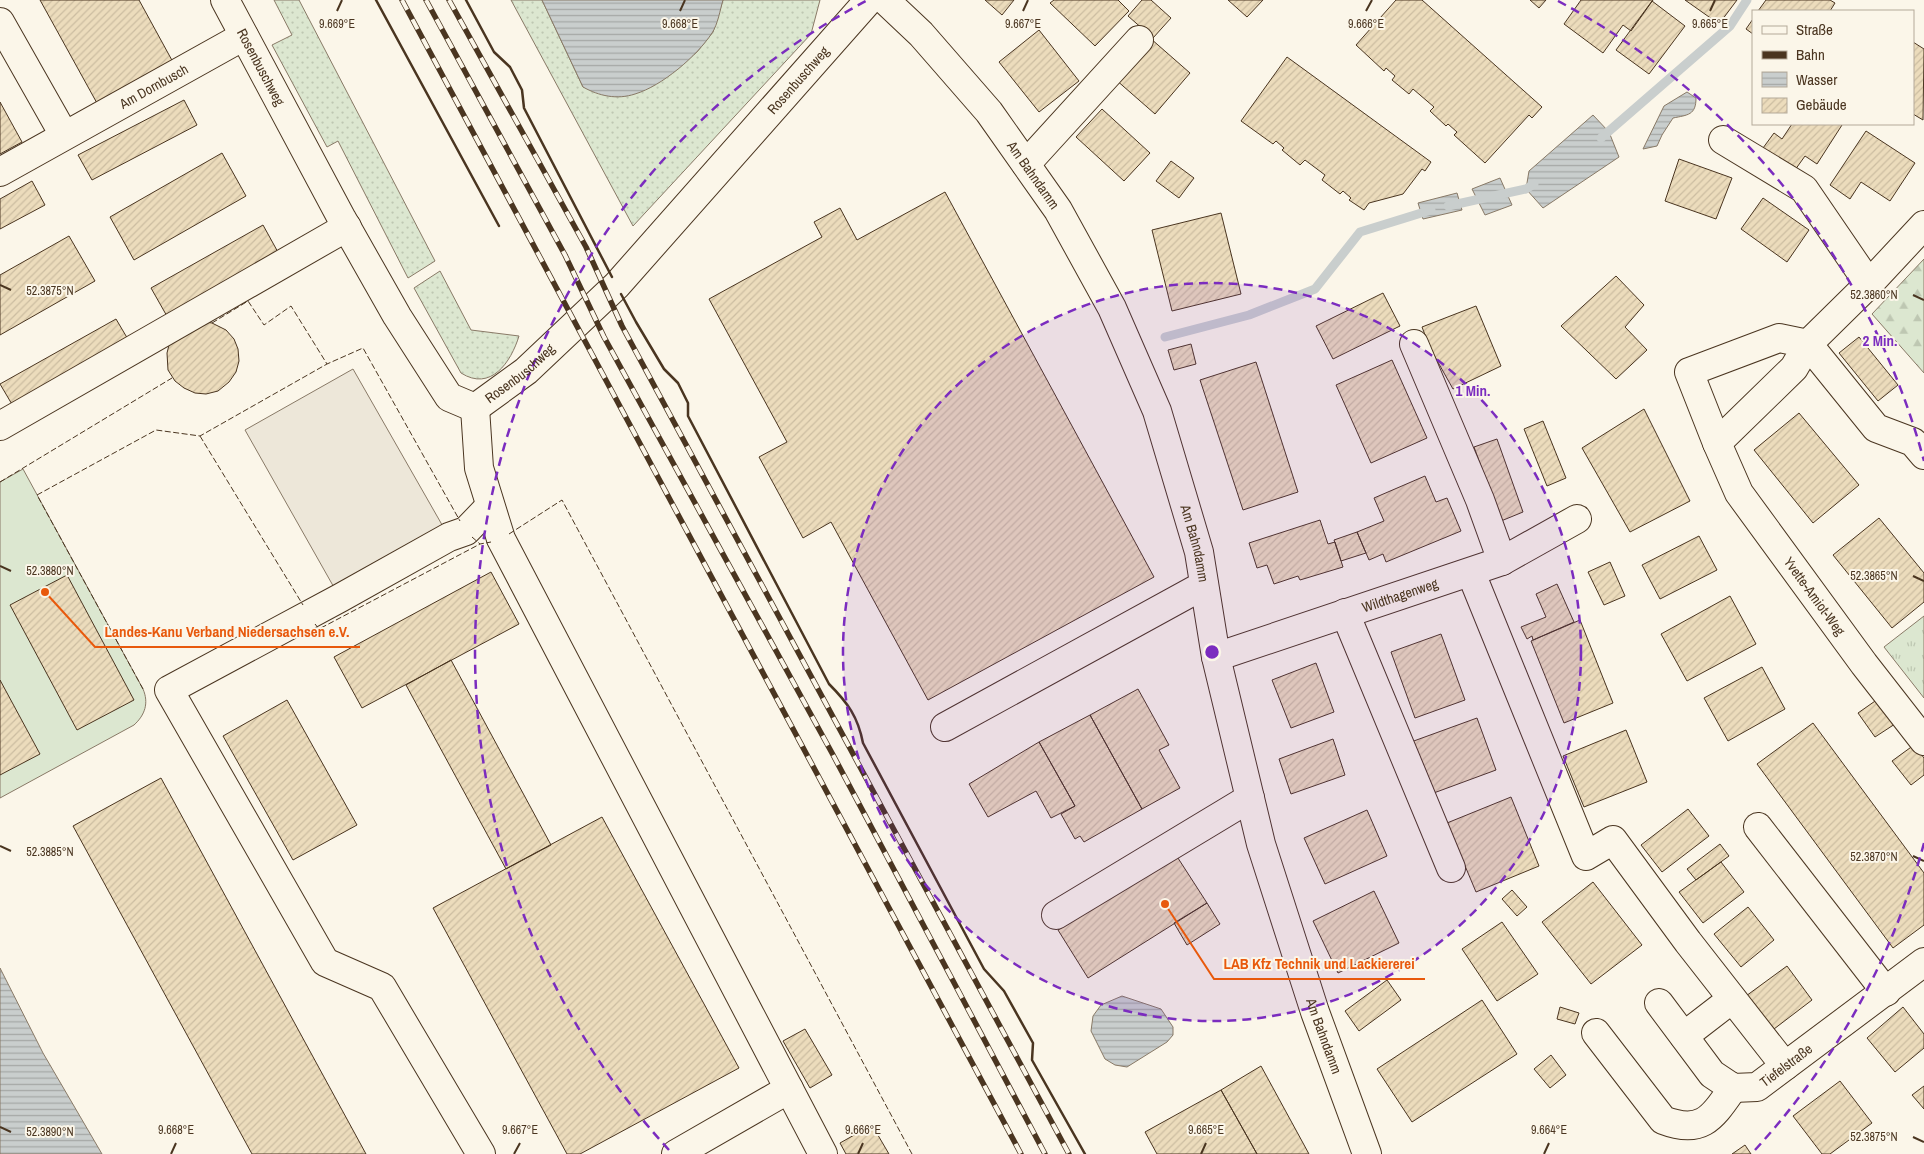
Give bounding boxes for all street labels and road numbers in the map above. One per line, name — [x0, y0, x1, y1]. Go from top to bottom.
street label: Rosenbuschweg — [233, 25, 289, 109]
street label: Rosenbuschweg — [763, 42, 833, 118]
street label: Am Dornbusch — [115, 60, 191, 113]
street label: Am Bahndamm — [1003, 137, 1063, 213]
street label: Rosenbuschweg — [481, 339, 559, 407]
street label: Am Bahndamm — [1176, 502, 1213, 583]
street label: Yvette-Amiot-Weg — [1780, 553, 1850, 640]
street label: Wildthagenweg — [1359, 574, 1441, 616]
street label: Am Bahndamm — [1302, 995, 1346, 1076]
street label: Tiefelstraße — [1756, 1040, 1816, 1091]

